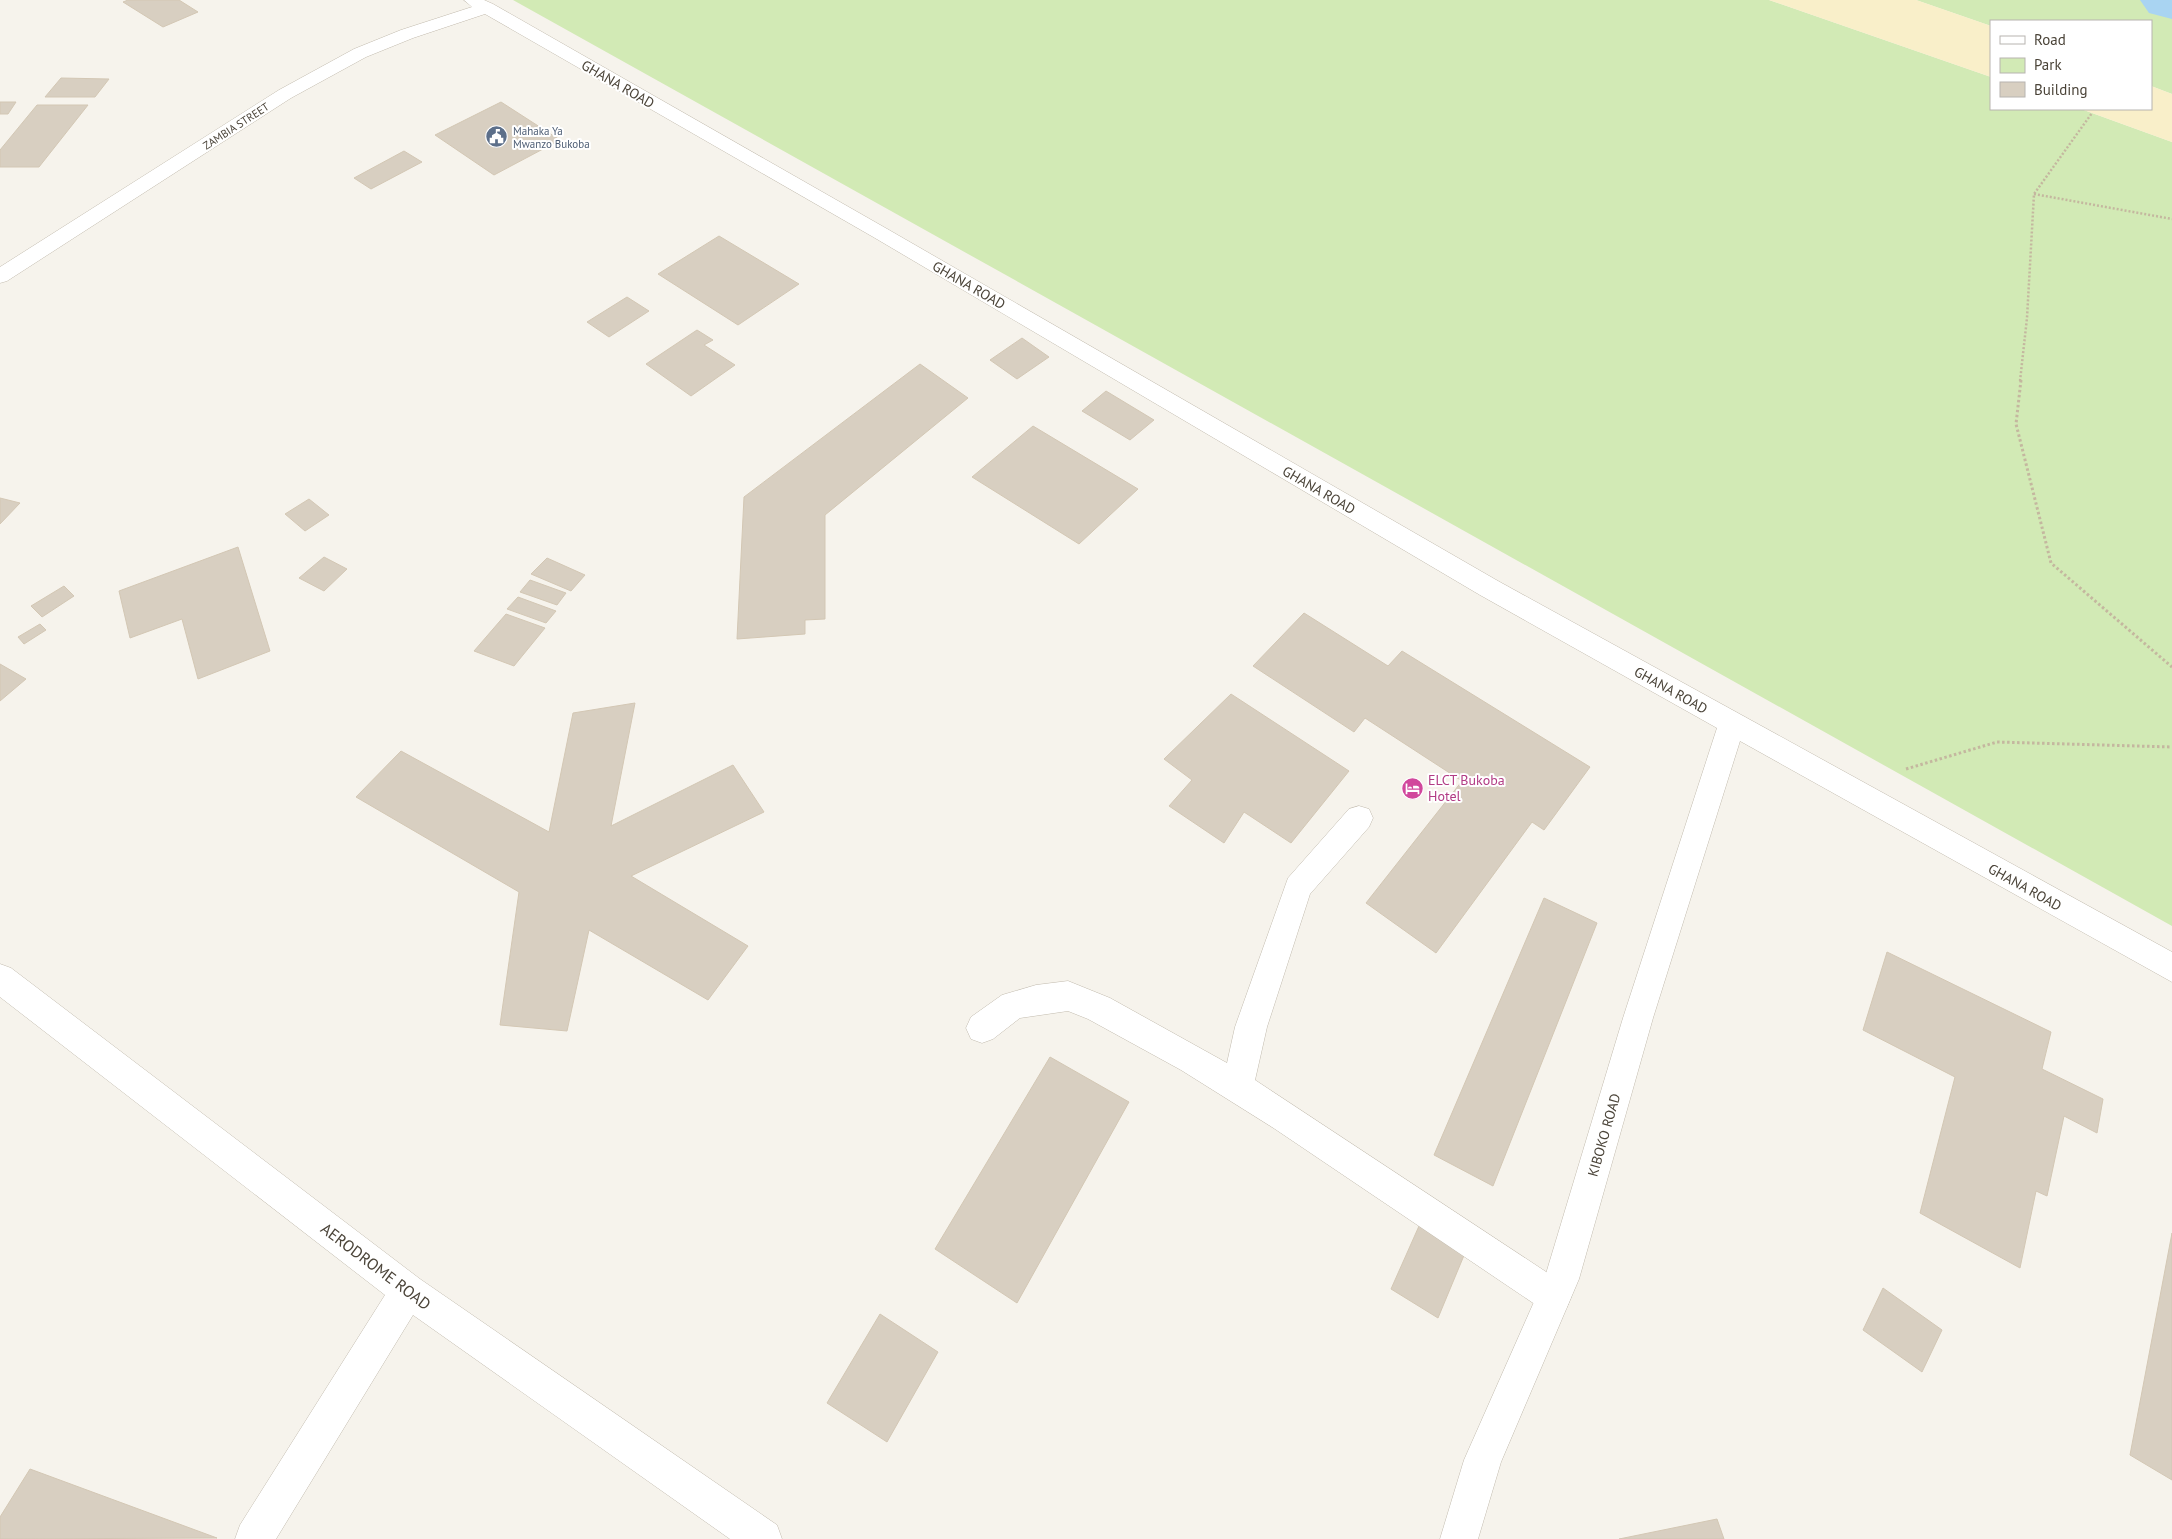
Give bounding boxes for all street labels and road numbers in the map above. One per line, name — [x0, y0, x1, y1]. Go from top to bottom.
street label: GHANA ROAD — [578, 56, 658, 112]
street label: ZAMBIA STREET — [200, 99, 272, 153]
street label: GHANA ROAD — [929, 257, 1009, 313]
street label: GHANA ROAD — [1279, 462, 1359, 518]
street label: GHANA ROAD — [1631, 662, 1711, 718]
street label: GHANA ROAD — [1985, 859, 2065, 915]
street label: KIBOKO ROAD — [1584, 1091, 1624, 1179]
street label: AERODROME ROAD — [317, 1218, 435, 1314]

